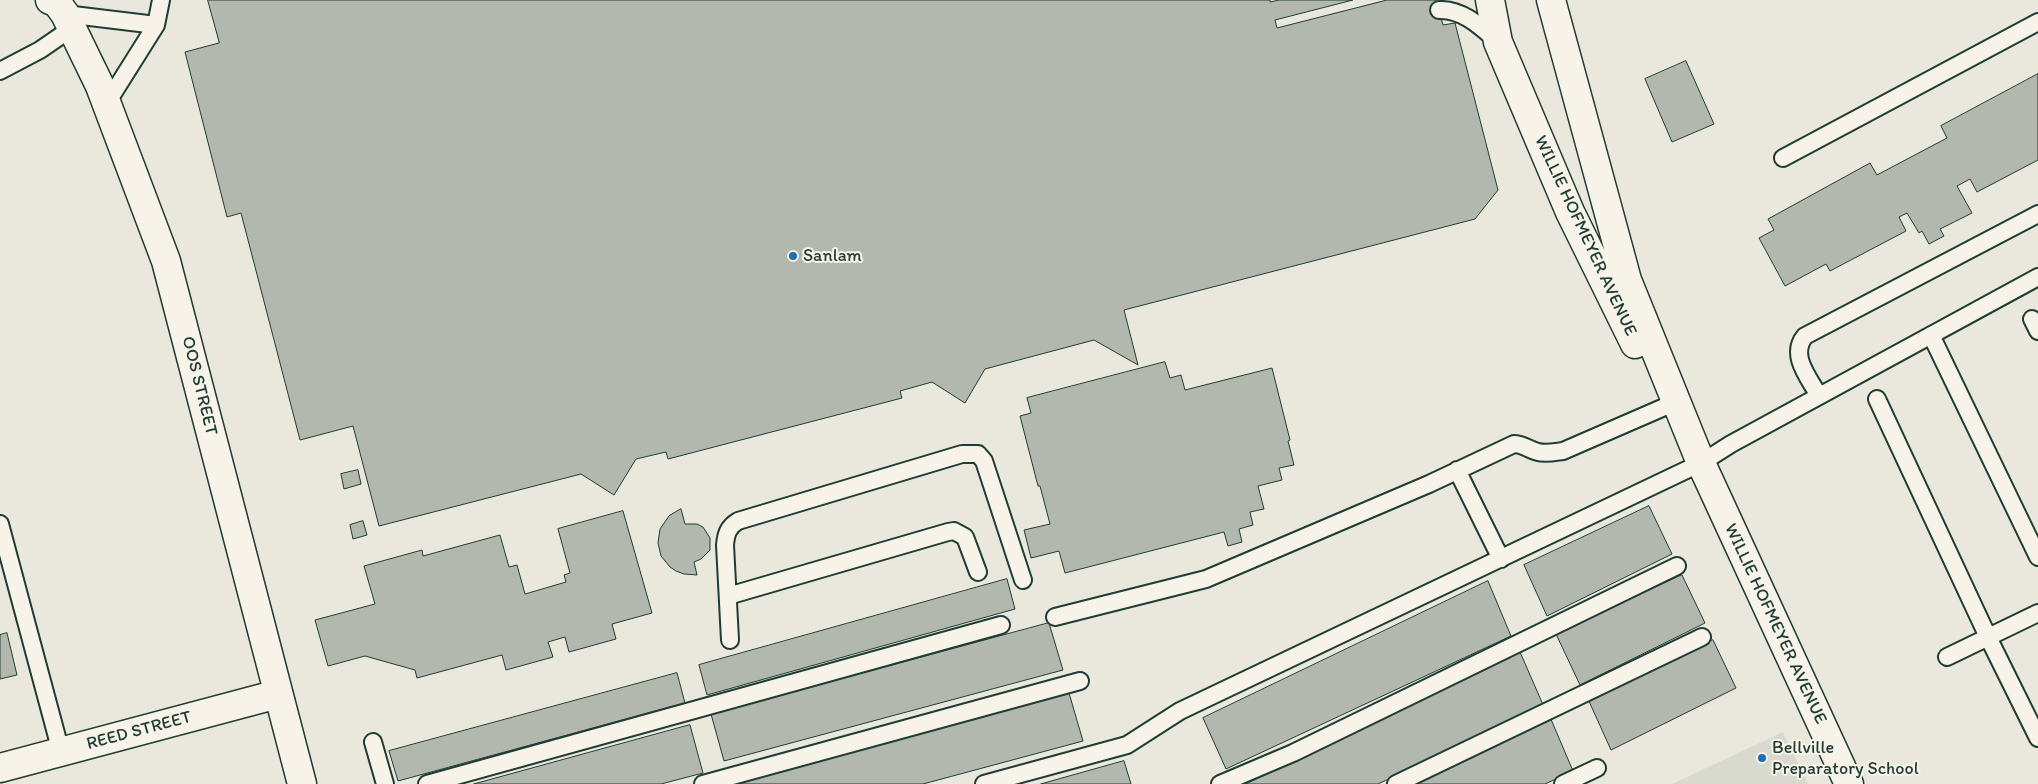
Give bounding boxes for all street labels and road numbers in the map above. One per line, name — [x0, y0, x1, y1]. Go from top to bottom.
street label: WILLIE HOFMEYER AVENUE — [1529, 132, 1641, 340]
street label: OOS STREET — [176, 334, 222, 438]
street label: WILLIE HOFMEYER AVENUE — [1719, 520, 1831, 728]
street label: REED STREET — [84, 707, 194, 755]

